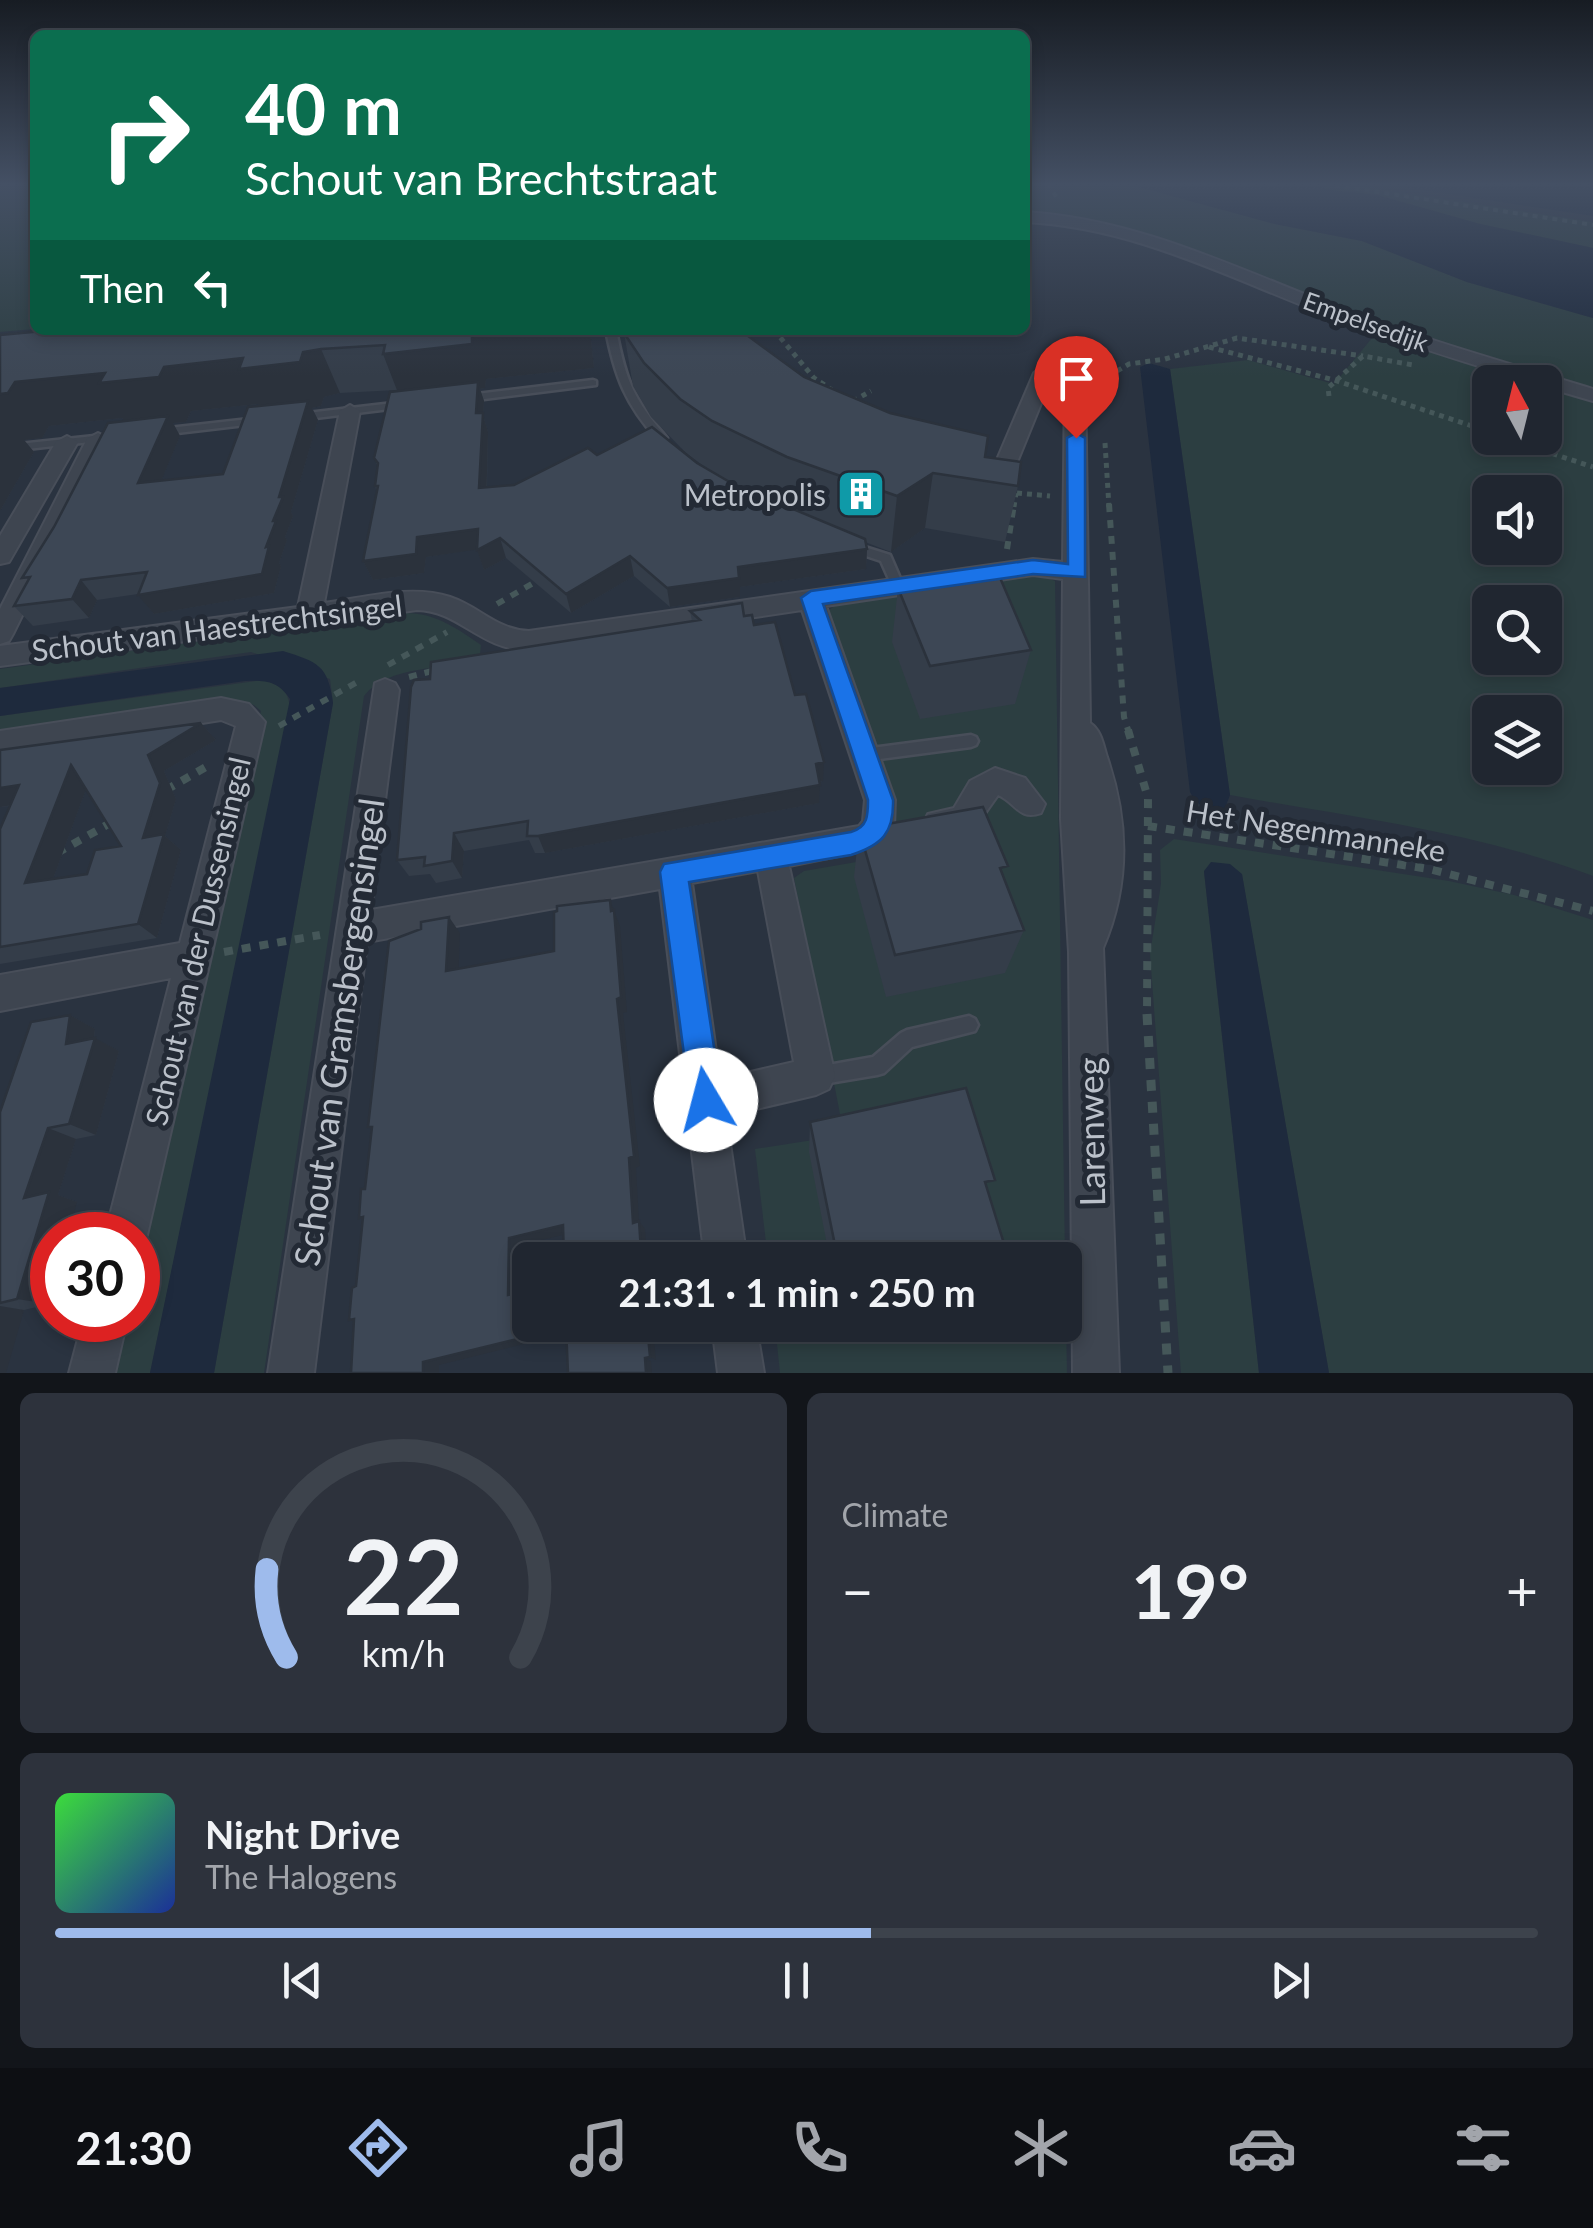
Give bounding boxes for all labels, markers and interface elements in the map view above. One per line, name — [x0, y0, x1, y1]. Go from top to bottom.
text: 40 m — [245, 66, 402, 150]
icon: right — [80, 70, 210, 200]
text: Schout van Brechtstraat — [245, 151, 717, 205]
icon: left — [185, 260, 240, 315]
text: Then — [80, 265, 165, 311]
street label: Empelsedijk — [1300, 285, 1433, 358]
pin — [1034, 336, 1119, 439]
icon: arrive — [1049, 351, 1104, 406]
north arrow — [1472, 365, 1562, 455]
map controls — [1472, 365, 1562, 785]
building icon: Metropolis — [835, 468, 887, 520]
button: sound — [1472, 475, 1562, 565]
place label: Metropolis — [684, 476, 826, 512]
button: search — [1472, 585, 1562, 675]
street label: Schout van Haestrechtsingel — [30, 586, 404, 668]
button: layers — [1472, 695, 1562, 785]
street label: Schout van der Dussensingel — [137, 753, 257, 1129]
street label: Het Negenmanneke — [1184, 792, 1448, 868]
street label: Schout van Gramsbergensingel — [284, 795, 392, 1269]
position arrow — [654, 1048, 758, 1152]
street label: Larenweg — [1068, 1057, 1112, 1207]
speed limit sign: 30 — [30, 1212, 160, 1342]
text: 21:31 · 1 min · 250 m — [618, 1269, 976, 1315]
text: Climate — [842, 1495, 948, 1534]
text: 22 — [343, 1512, 464, 1637]
text: 19° — [1131, 1545, 1249, 1635]
text: − — [842, 1557, 873, 1623]
text: + — [1506, 1557, 1538, 1623]
text: km/h — [361, 1632, 445, 1675]
text: Night Drive — [205, 1811, 400, 1857]
text: The Halogens — [205, 1857, 397, 1896]
icon: previous — [275, 1953, 330, 2008]
icon: pause — [769, 1953, 824, 2008]
icon: next — [1263, 1953, 1318, 2008]
icon: directions — [343, 2113, 413, 2183]
icon: music — [564, 2113, 634, 2183]
icon: phone — [785, 2113, 855, 2183]
icon: climate — [1006, 2113, 1076, 2183]
icon: car — [1227, 2113, 1297, 2183]
icon: filters — [1448, 2113, 1518, 2183]
text: 21:30 — [76, 2121, 192, 2175]

